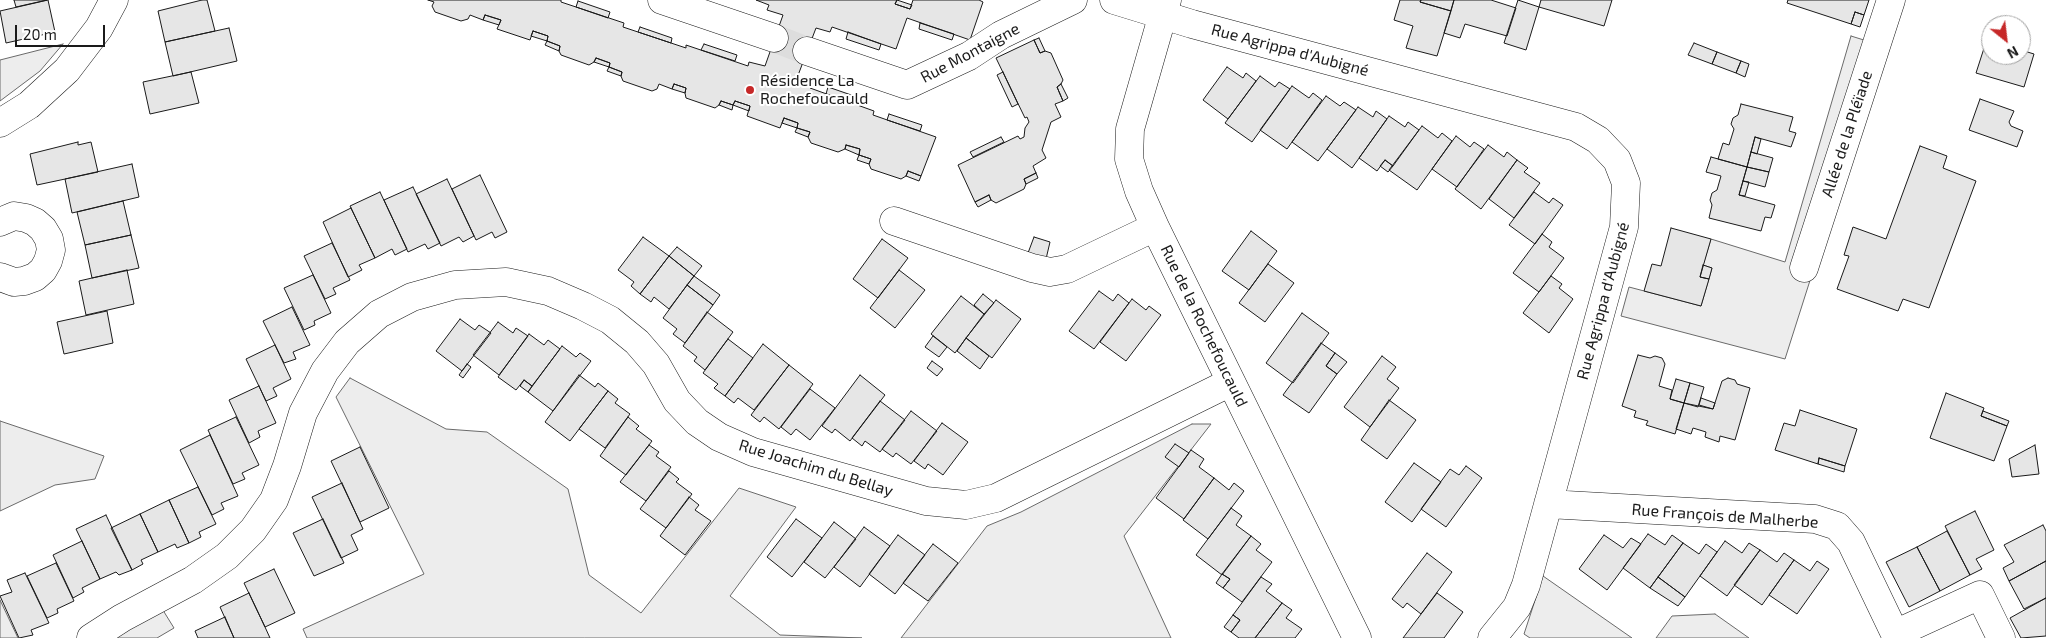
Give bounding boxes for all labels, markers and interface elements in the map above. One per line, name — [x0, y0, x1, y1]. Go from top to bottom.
scale bar — [18, 15, 108, 47]
north arrow — [1981, 15, 2031, 65]
street label: Rue Montaigne — [917, 19, 1023, 87]
street label: Rue Agrippa d'Aubigné — [1209, 20, 1371, 80]
text: 20 m — [23, 25, 57, 43]
text: N — [2004, 43, 2022, 63]
street label: Allée de la Pléïade — [1817, 68, 1877, 200]
place label: Résidence La Rochefoucauld — [760, 71, 868, 109]
marker: Résidence La Rochefoucauld — [744, 84, 756, 96]
street label: Rue Agrippa d'Aubigné — [1573, 220, 1633, 382]
street label: Rue de la Rochefoucauld — [1156, 242, 1252, 410]
street label: Rue Joachim du Bellay — [737, 435, 895, 501]
street label: Rue François de Malherbe — [1631, 500, 1819, 532]

